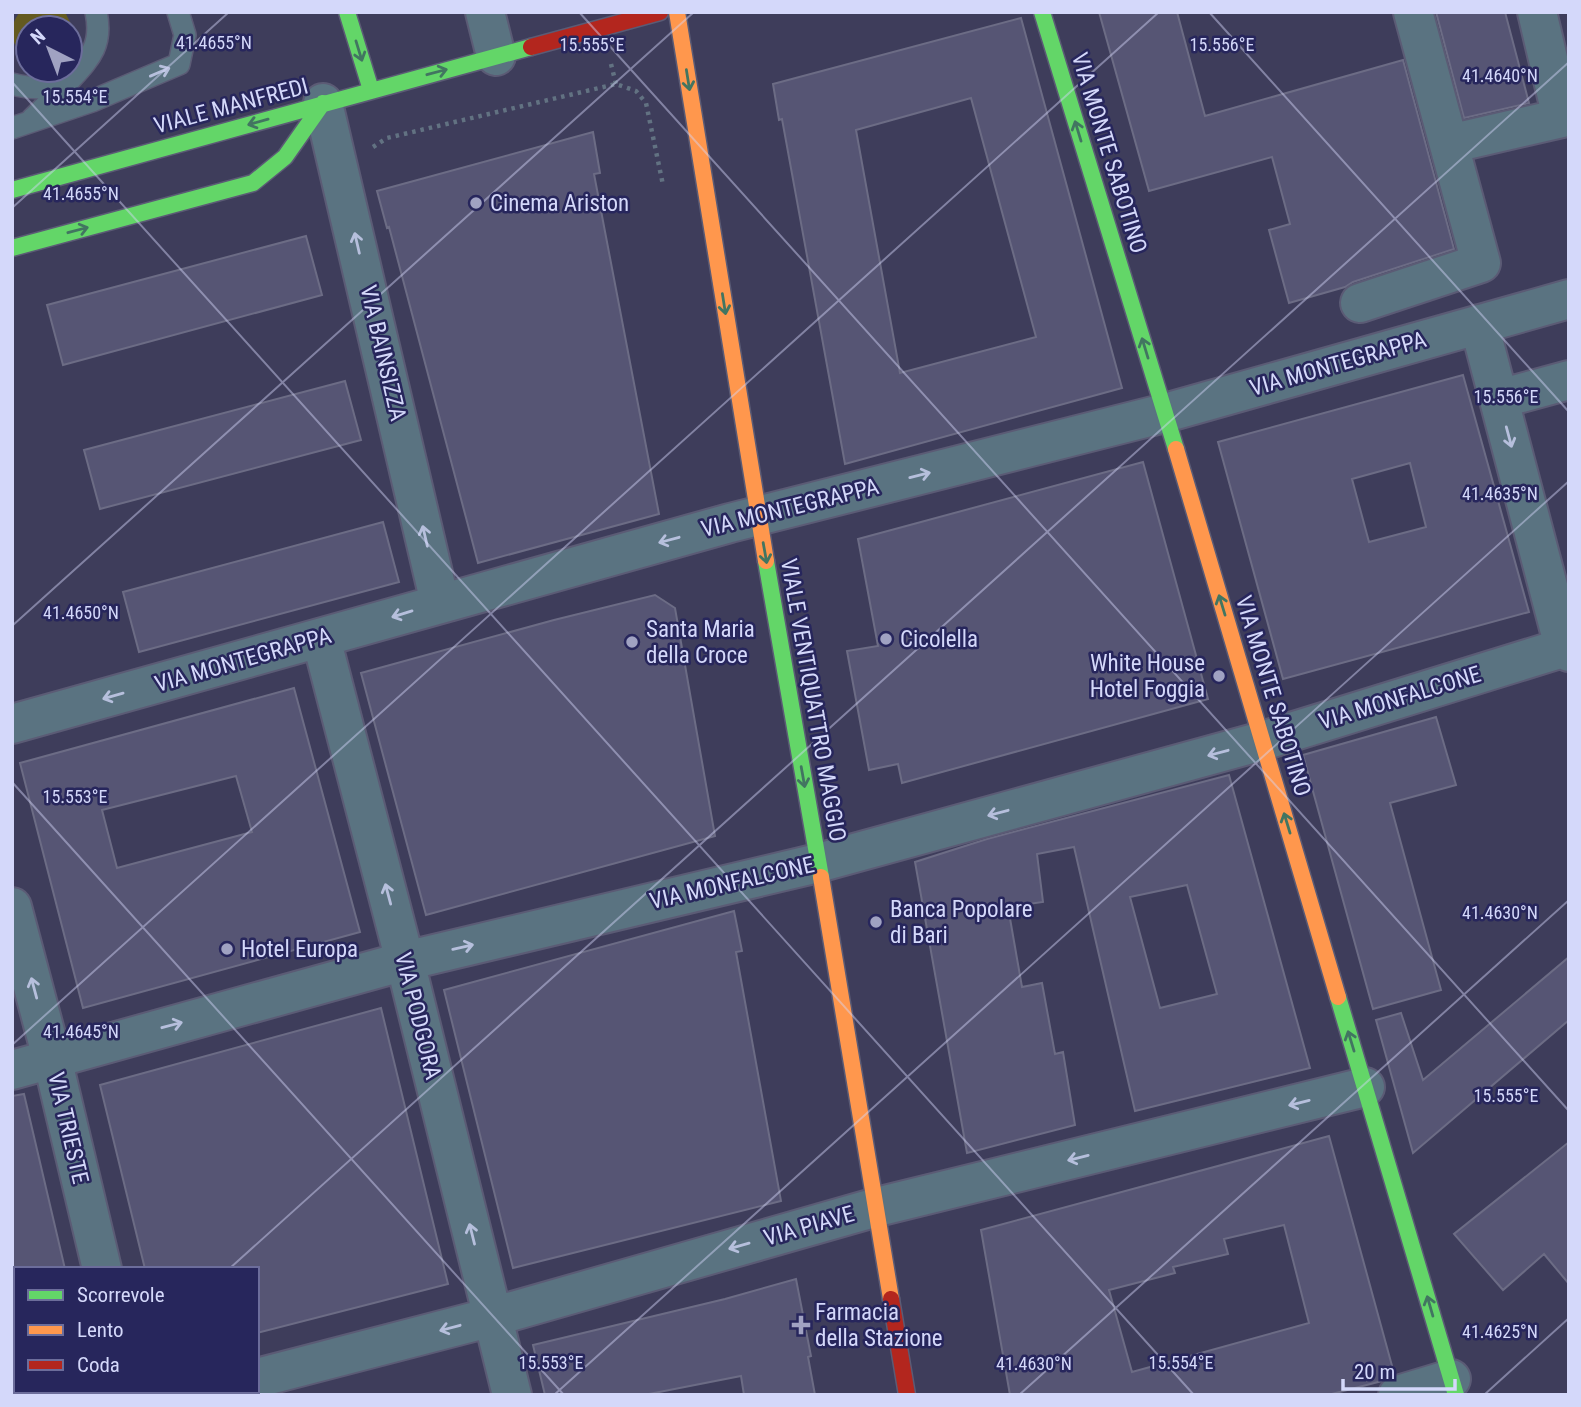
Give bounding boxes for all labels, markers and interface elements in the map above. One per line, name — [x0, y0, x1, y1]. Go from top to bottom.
north arrow — [14, 14, 84, 84]
text: N — [26, 24, 50, 49]
text: 41.4655°N — [176, 32, 252, 53]
text: 15.555°E — [560, 34, 624, 55]
text: 15.556°E — [1190, 34, 1254, 55]
one-way arrow — [354, 40, 367, 62]
street label: VIA MONTE SABOTINO — [1066, 49, 1152, 257]
one-way arrow — [148, 65, 170, 78]
one-way arrow — [425, 65, 447, 78]
text: 41.4640°N — [1462, 65, 1538, 86]
one-way arrow — [682, 68, 695, 91]
street label: VIALE MANFREDI — [151, 72, 311, 140]
text: 15.554°E — [43, 86, 107, 107]
one-way arrow — [247, 116, 269, 129]
one-way arrow — [1070, 120, 1083, 142]
text: 41.4655°N — [43, 183, 119, 204]
place label: Cinema Ariston — [490, 190, 629, 217]
marker: Cinema Ariston — [468, 195, 484, 211]
one-way arrow — [66, 223, 89, 236]
one-way arrow — [350, 232, 364, 255]
street label: VIA BAINSIZZA — [354, 283, 412, 423]
one-way arrow — [718, 292, 731, 315]
street label: VIA MONTEGRAPPA — [1247, 326, 1429, 402]
one-way arrow — [1137, 338, 1150, 360]
text: 15.556°E — [1474, 386, 1538, 407]
one-way arrow — [1503, 425, 1516, 448]
one-way arrow — [908, 468, 930, 481]
street label: VIA MONTEGRAPPA — [698, 473, 882, 543]
text: 41.4635°N — [1462, 483, 1538, 504]
one-way arrow — [418, 525, 431, 548]
one-way arrow — [658, 534, 680, 547]
one-way arrow — [759, 541, 772, 564]
street label: VIALE VENTIQUATTRO MAGGIO — [775, 556, 851, 844]
street label: VIA MONTE SABOTINO — [1230, 592, 1316, 800]
one-way arrow — [1214, 594, 1227, 616]
text: 41.4650°N — [43, 602, 119, 623]
one-way arrow — [392, 608, 414, 621]
place label: Santa Maria della Croce — [646, 616, 755, 669]
street label: VIA MONTEGRAPPA — [152, 622, 334, 698]
place label: Cicolella — [900, 626, 978, 653]
marker: Cicolella — [878, 631, 894, 647]
marker: Santa Maria della Croce — [624, 634, 640, 650]
place label: White House Hotel Foggia — [1090, 650, 1205, 703]
street label: VIA MONFALCONE — [1316, 661, 1484, 735]
marker: White House Hotel Foggia — [1211, 668, 1227, 684]
one-way arrow — [102, 690, 125, 703]
one-way arrow — [1207, 747, 1230, 760]
one-way arrow — [797, 765, 810, 788]
text: 15.553°E — [43, 786, 107, 807]
one-way arrow — [988, 807, 1010, 820]
one-way arrow — [1279, 812, 1292, 834]
street label: VIA MONFALCONE — [647, 851, 817, 915]
one-way arrow — [381, 883, 394, 906]
place label: Banca Popolare di Bari — [890, 896, 1033, 949]
text: 41.4630°N — [1462, 902, 1538, 923]
marker: Banca Popolare di Bari — [868, 914, 884, 930]
place label: Hotel Europa — [241, 936, 358, 963]
one-way arrow — [451, 940, 474, 953]
marker: Hotel Europa — [219, 941, 235, 957]
street label: VIA PODGORA — [389, 950, 447, 1082]
one-way arrow — [26, 977, 39, 999]
one-way arrow — [161, 1018, 183, 1031]
text: 41.4645°N — [43, 1021, 119, 1042]
one-way arrow — [1344, 1030, 1357, 1052]
street label: VIA TRIESTE — [42, 1070, 94, 1186]
text: 15.555°E — [1474, 1085, 1538, 1106]
one-way arrow — [1288, 1097, 1311, 1111]
one-way arrow — [1067, 1152, 1090, 1165]
street label: VIA PIAVE — [761, 1200, 857, 1252]
one-way arrow — [465, 1223, 478, 1245]
one-way arrow — [728, 1241, 750, 1254]
legend — [14, 1267, 259, 1393]
text: Scorrevole — [77, 1283, 165, 1307]
one-way arrow — [1422, 1295, 1435, 1317]
place label: Farmacia della Stazione — [815, 1299, 943, 1352]
marker: Farmacia della Stazione — [793, 1317, 809, 1333]
text: Lento — [77, 1318, 124, 1342]
text: 41.4625°N — [1462, 1321, 1538, 1342]
one-way arrow — [439, 1322, 461, 1335]
scale bar — [1343, 1348, 1455, 1392]
text: 15.553°E — [519, 1352, 583, 1373]
text: 15.554°E — [1149, 1352, 1213, 1373]
text: Coda — [77, 1353, 120, 1377]
text: 41.4630°N — [996, 1353, 1072, 1374]
text: 20 m — [1354, 1360, 1395, 1384]

